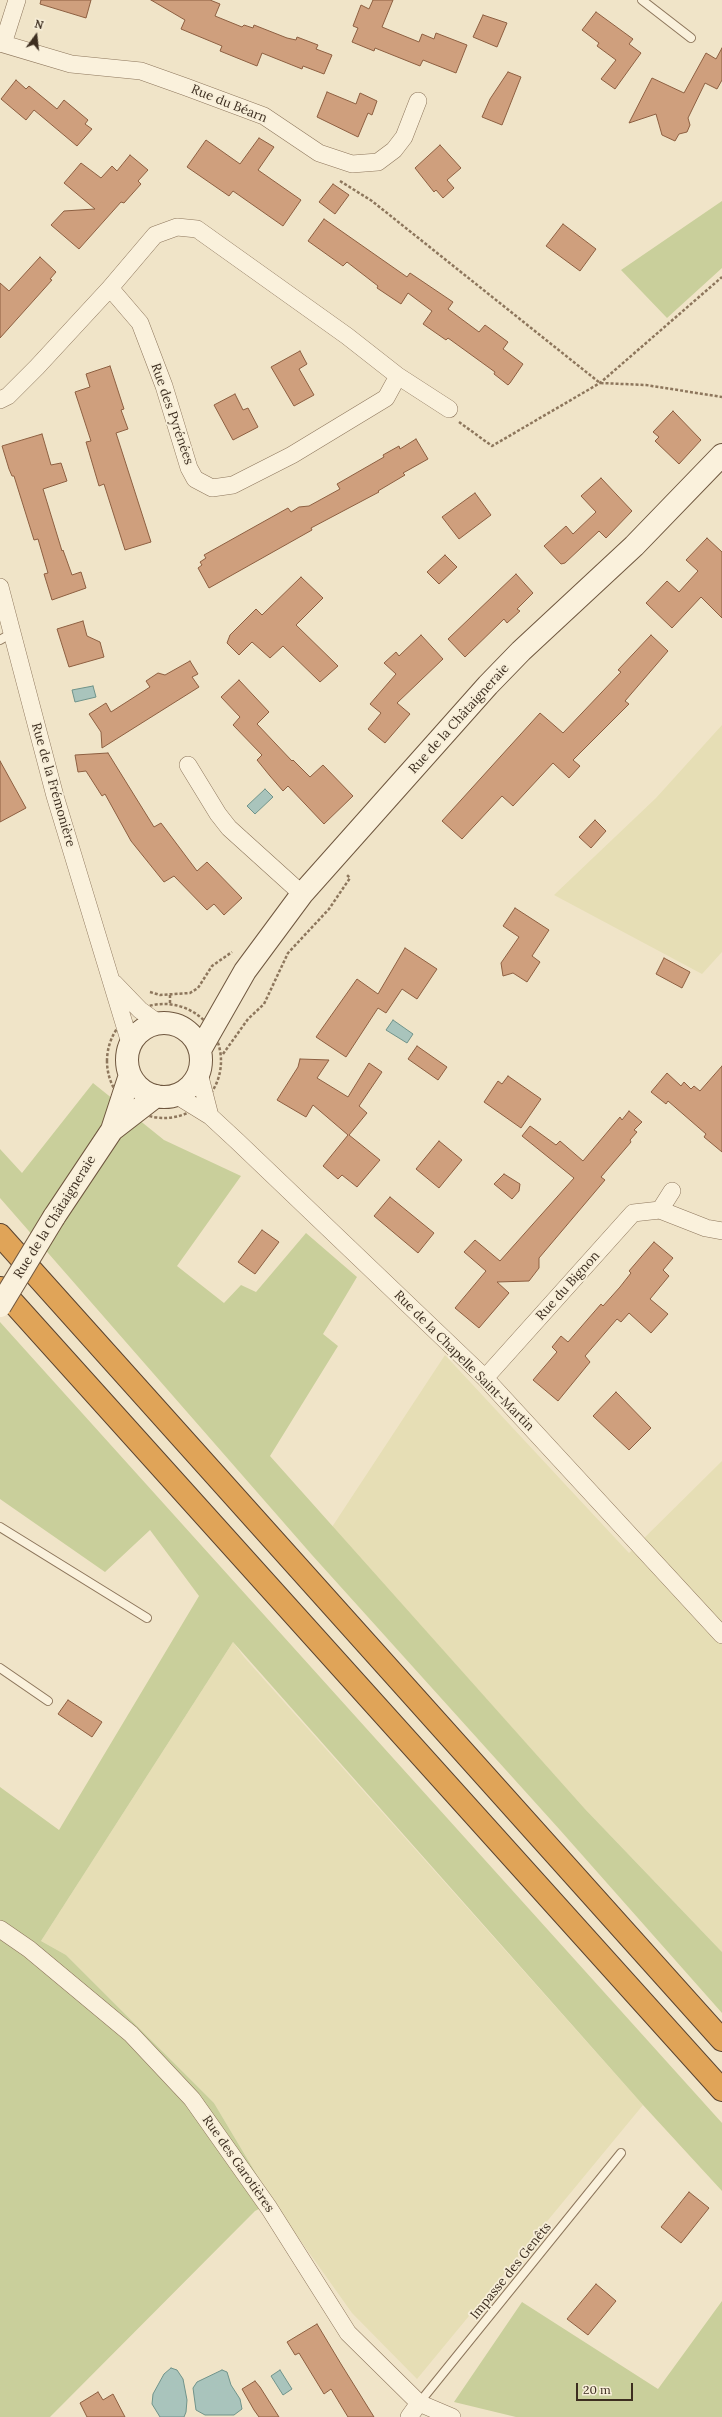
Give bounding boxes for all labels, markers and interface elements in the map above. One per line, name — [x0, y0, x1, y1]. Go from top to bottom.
north arrow — [16, 16, 56, 56]
text: N — [33, 17, 45, 32]
street label: Rue du Béarn — [189, 82, 269, 126]
street label: Rue des Pyrénées — [147, 361, 197, 467]
street label: Rue de la Châtaigneraie — [406, 661, 512, 777]
street label: Rue de la Frémonière — [28, 721, 78, 849]
street label: Rue de la Châtaigneraie — [11, 1153, 99, 1281]
street label: Rue du Bignon — [533, 1248, 603, 1324]
street label: Rue de la Chapelle Saint-Martin — [391, 1288, 537, 1434]
street label: Rue des Garotières — [199, 2113, 277, 2215]
street label: Impasse des Genêts — [467, 2219, 555, 2323]
scale bar — [578, 2375, 635, 2401]
text: 20 m — [583, 2382, 611, 2397]

